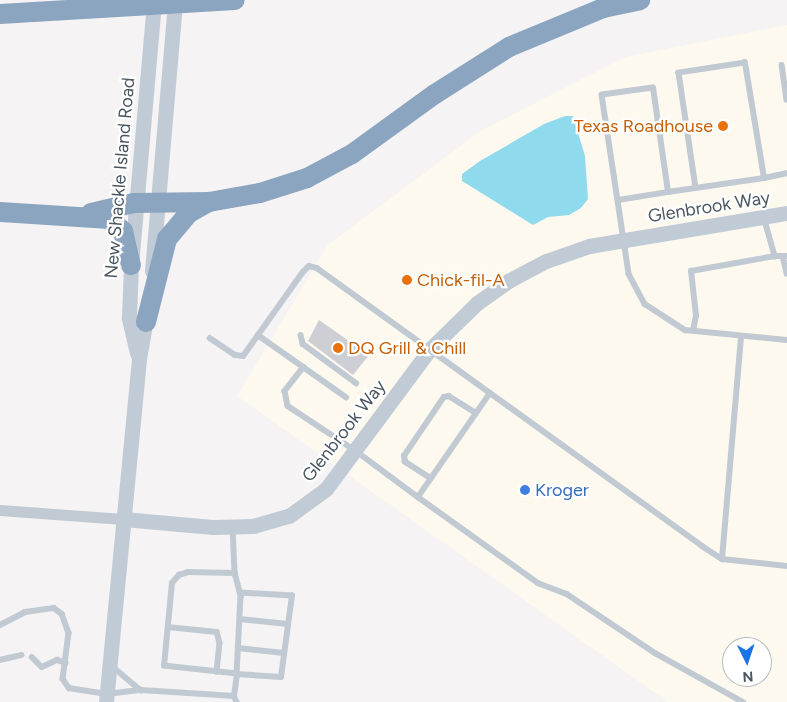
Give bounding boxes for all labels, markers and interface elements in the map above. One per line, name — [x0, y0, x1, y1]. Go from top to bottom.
street label: New Shackle Island Road — [100, 76, 140, 280]
place label: Texas Roadhouse — [574, 115, 713, 137]
marker: Texas Roadhouse — [717, 120, 729, 132]
street label: Glenbrook Way — [646, 187, 772, 227]
place label: Chick-fil-A — [417, 269, 505, 291]
marker: Chick-fil-A — [401, 274, 413, 286]
place label: DQ Grill & Chill — [348, 337, 466, 359]
marker: DQ Grill & Chill — [332, 342, 344, 354]
street label: Glenbrook Way — [298, 376, 390, 486]
place label: Kroger — [535, 479, 589, 501]
marker: Kroger — [519, 484, 531, 496]
north arrow — [722, 637, 772, 687]
text: N — [742, 668, 754, 685]

